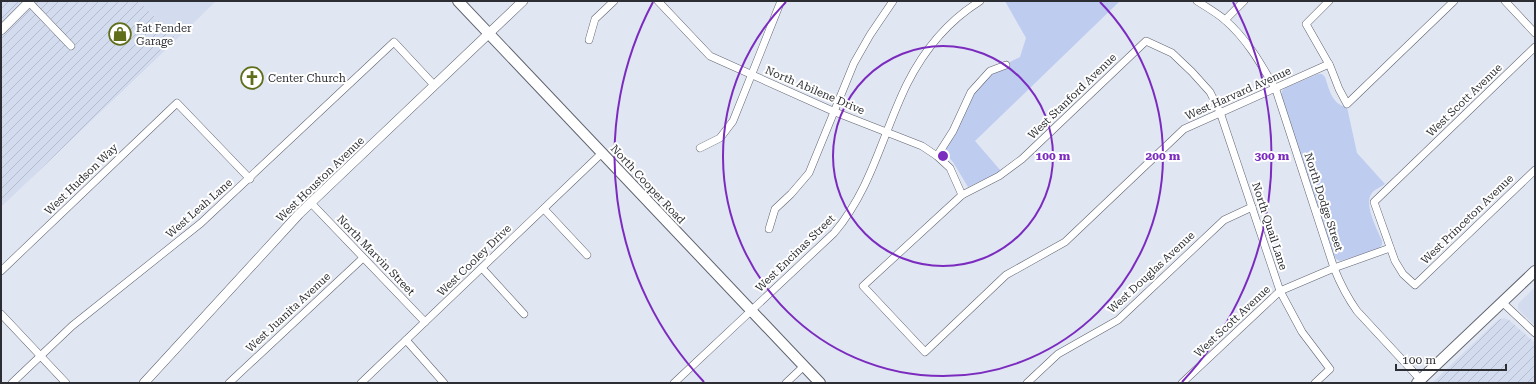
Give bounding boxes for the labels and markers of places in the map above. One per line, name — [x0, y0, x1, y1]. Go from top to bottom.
shop icon: Fat Fender Garage — [107, 21, 133, 47]
place label: Fat Fender Garage — [136, 22, 192, 48]
church icon: Center Church — [239, 65, 265, 91]
place label: Center Church — [268, 72, 346, 85]
centre of rings — [936, 149, 950, 163]

